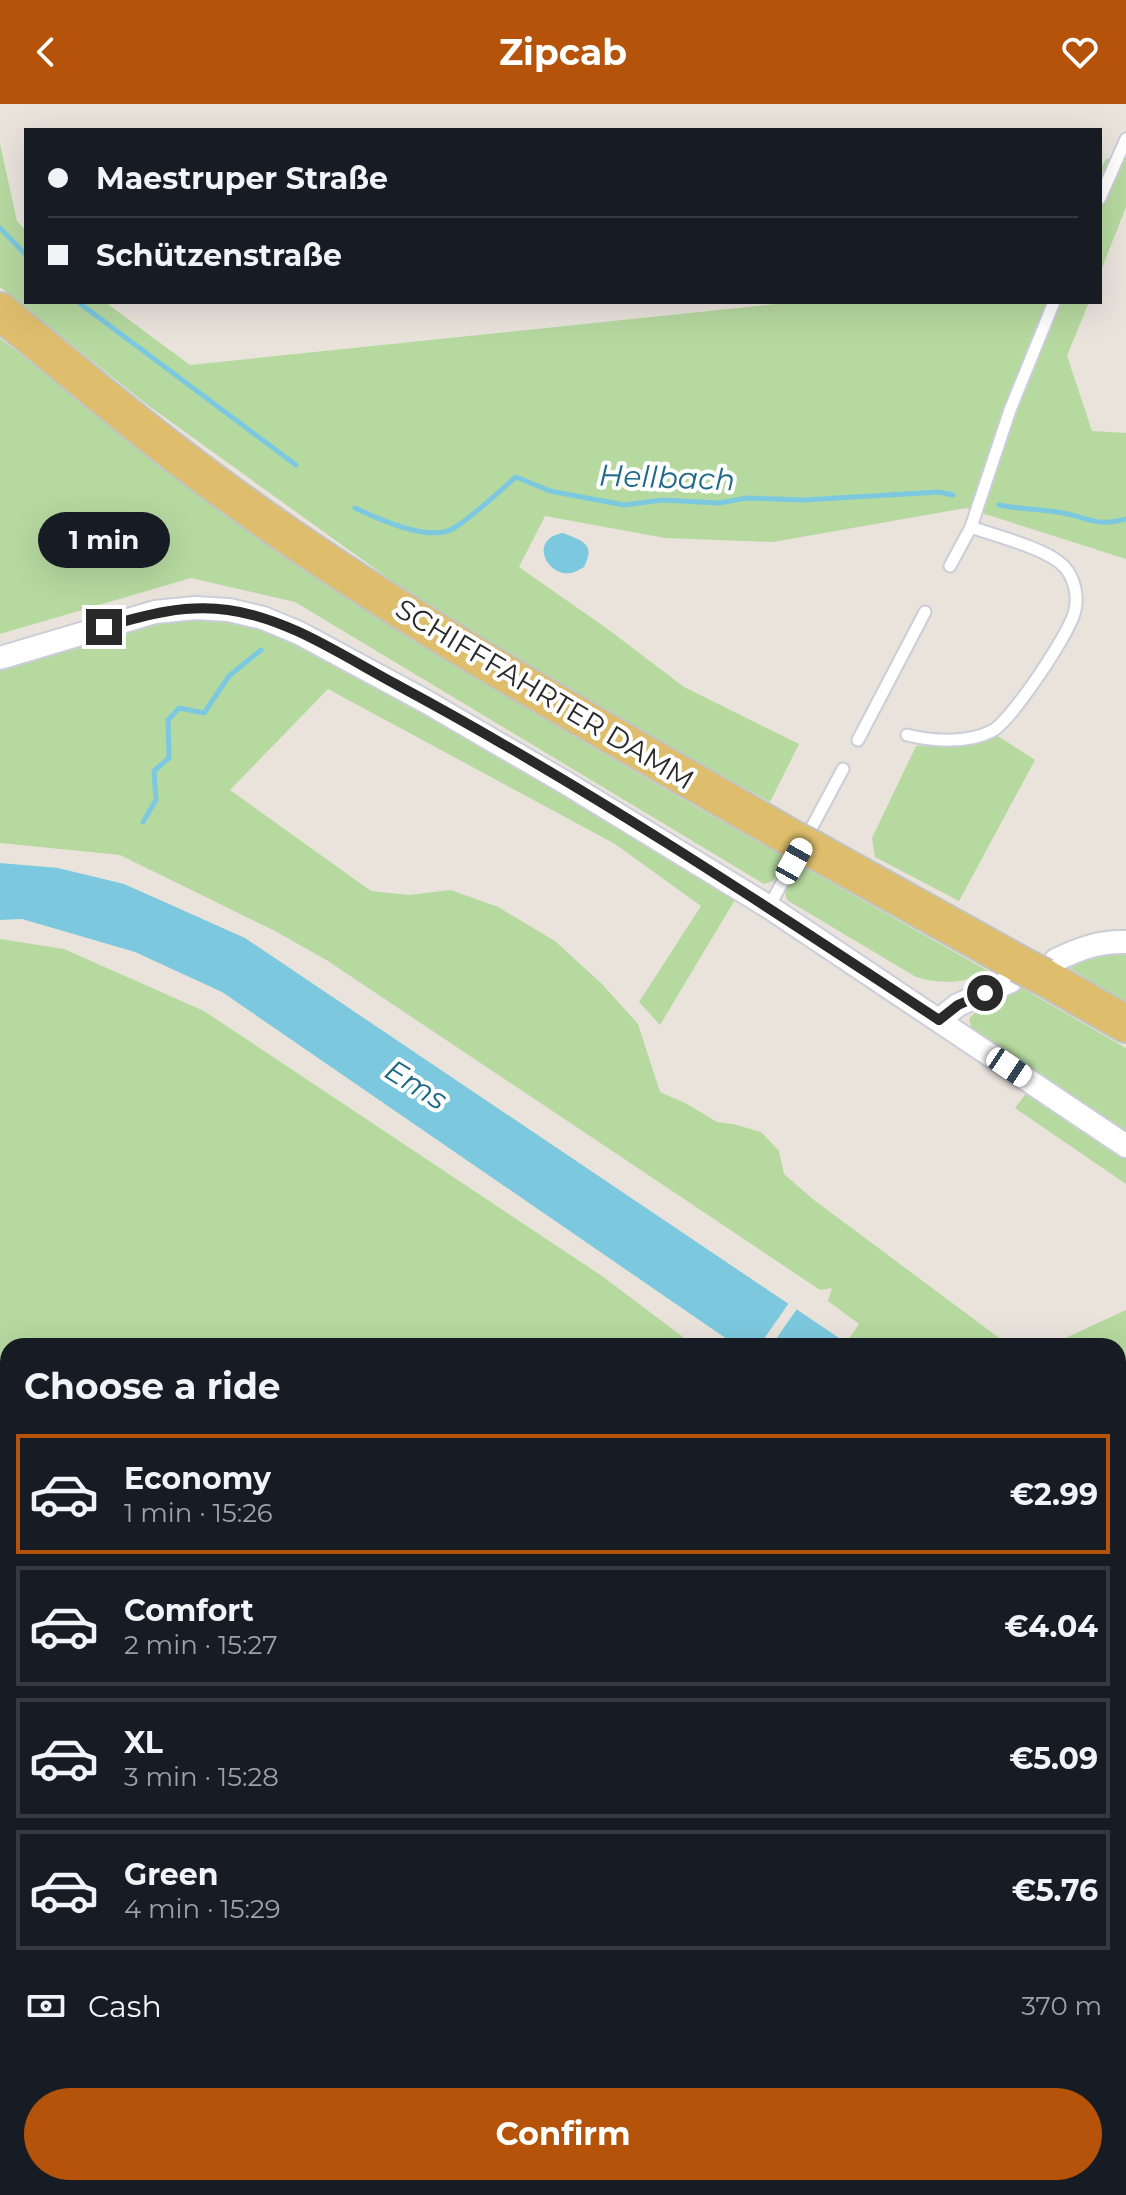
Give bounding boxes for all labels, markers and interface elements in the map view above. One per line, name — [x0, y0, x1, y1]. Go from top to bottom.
icon: back — [24, 30, 68, 74]
text: Zipcab — [499, 30, 627, 74]
icon: heart — [1058, 30, 1102, 74]
text: Maestruper Straße — [96, 160, 388, 197]
text: Schützenstraße — [96, 237, 342, 274]
water label: Hellbach — [598, 457, 736, 498]
callout: 1 min — [38, 511, 170, 567]
text: 1 min — [69, 524, 139, 556]
street label: SCHIFFFAHRTER DAMM — [390, 591, 700, 797]
route end — [86, 609, 122, 645]
car — [772, 834, 816, 888]
route start — [967, 975, 1003, 1011]
car — [982, 1044, 1036, 1090]
water label: Ems — [378, 1051, 455, 1118]
text: Choose a ride — [24, 1364, 281, 1408]
icon: car — [28, 1458, 100, 1530]
text: Economy — [124, 1460, 271, 1497]
text: €2.99 — [1010, 1476, 1098, 1513]
text: 1 min · 15:26 — [124, 1497, 273, 1529]
icon: car — [28, 1590, 100, 1662]
text: Comfort — [124, 1592, 254, 1629]
text: €4.04 — [1004, 1608, 1098, 1645]
text: 2 min · 15:27 — [124, 1629, 278, 1661]
icon: car — [28, 1722, 100, 1794]
text: XL — [124, 1724, 163, 1761]
text: €5.09 — [1009, 1740, 1098, 1777]
text: 3 min · 15:28 — [124, 1761, 279, 1793]
icon: car — [28, 1854, 100, 1926]
text: Green — [124, 1856, 218, 1893]
text: €5.76 — [1012, 1872, 1098, 1909]
text: 4 min · 15:29 — [124, 1893, 281, 1925]
icon: cash — [24, 1984, 68, 2028]
text: Cash — [88, 1988, 162, 2025]
text: 370 m — [1021, 1990, 1102, 2022]
button: Confirm — [24, 2088, 1102, 2180]

